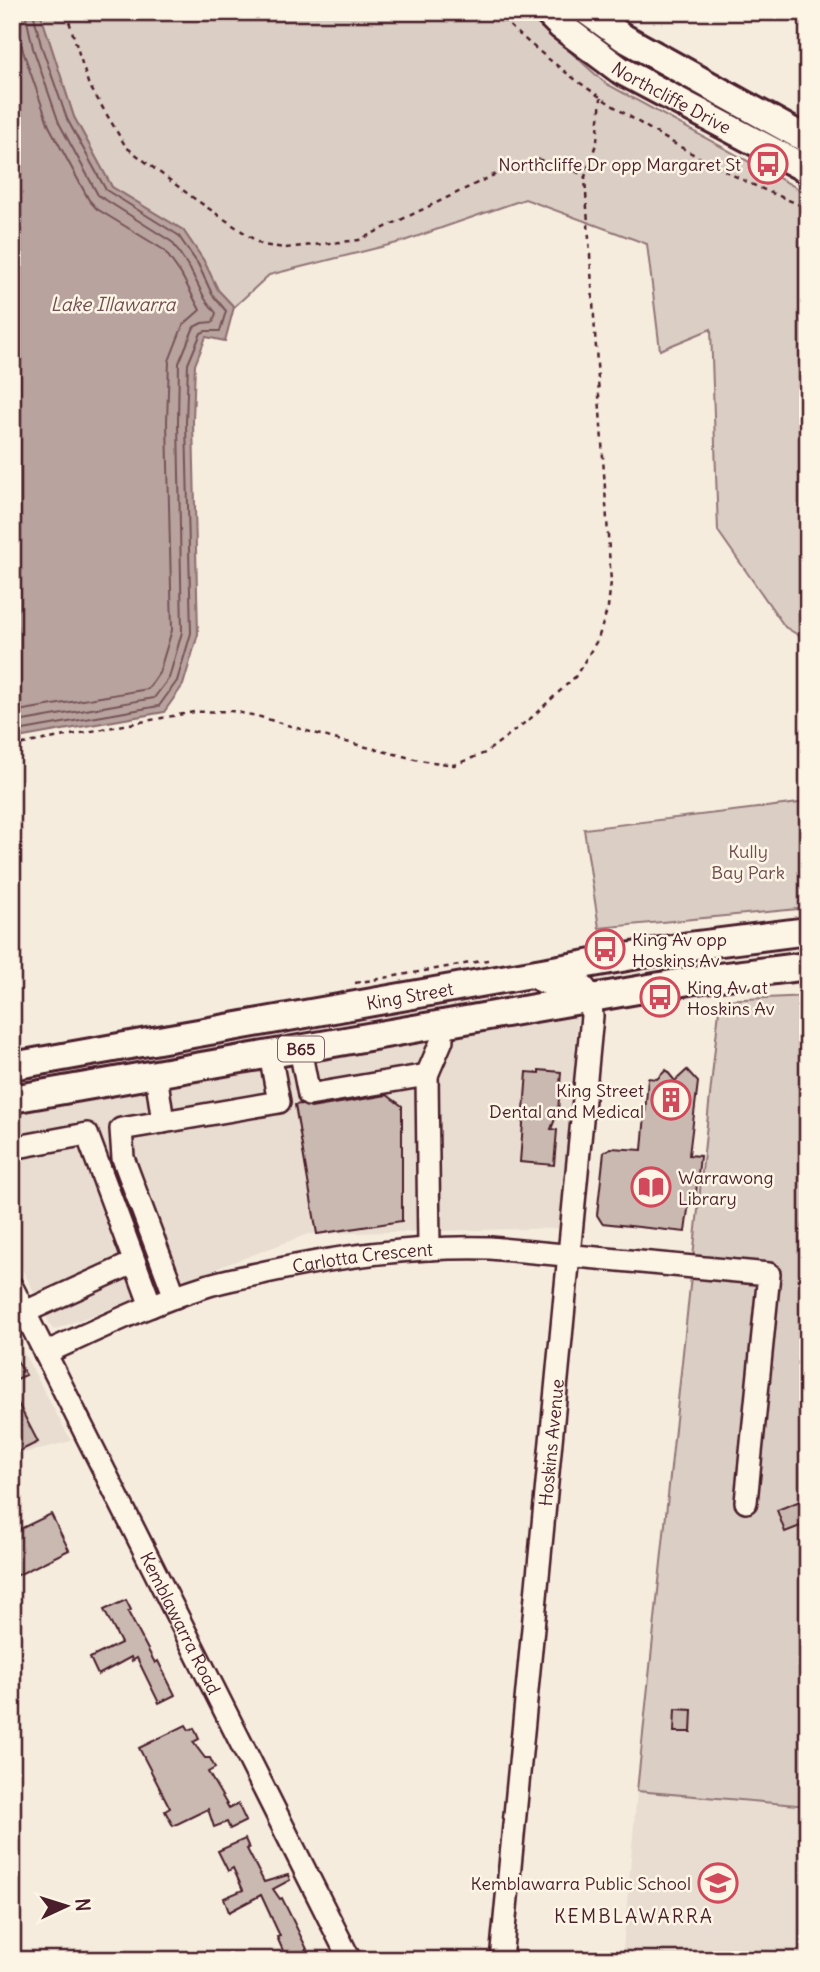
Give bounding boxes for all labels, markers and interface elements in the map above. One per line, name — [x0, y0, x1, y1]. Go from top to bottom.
street label: Northcliffe Drive — [607, 57, 735, 139]
bus stop icon: Northcliffe Dr opp Margaret St — [747, 143, 789, 185]
place label: Northcliffe Dr opp Margaret St — [498, 153, 741, 176]
water label: Lake Illawarra — [51, 292, 177, 316]
park label: Kully Bay Park — [711, 840, 785, 884]
bus stop icon: King Av opp Hoskins Av — [584, 928, 626, 970]
place label: King Av opp Hoskins Av — [632, 928, 727, 972]
street label: King Street — [364, 976, 455, 1014]
bus stop icon: King Av at Hoskins Av — [639, 976, 681, 1018]
place label: King Av at Hoskins Av — [687, 976, 775, 1020]
road number: B65 — [278, 1036, 324, 1062]
place label: King Street Dental and Medical — [489, 1079, 644, 1123]
building icon: King Street Dental and Medical — [650, 1079, 692, 1121]
library icon: Warrawong Library — [630, 1166, 672, 1208]
place label: Warrawong Library — [678, 1166, 774, 1210]
street label: Carlotta Crescent — [290, 1237, 433, 1278]
street label: Hoskins Avenue — [533, 1378, 568, 1507]
street label: Kemblawarra Road — [135, 1548, 226, 1698]
school or university icon: Kemblawarra Public School — [697, 1862, 739, 1904]
north arrow — [32, 1870, 102, 1940]
place label: Kemblawarra Public School — [471, 1872, 691, 1895]
text: N — [71, 1897, 95, 1912]
district label: KEMBLAWARRA — [554, 1904, 714, 1928]

